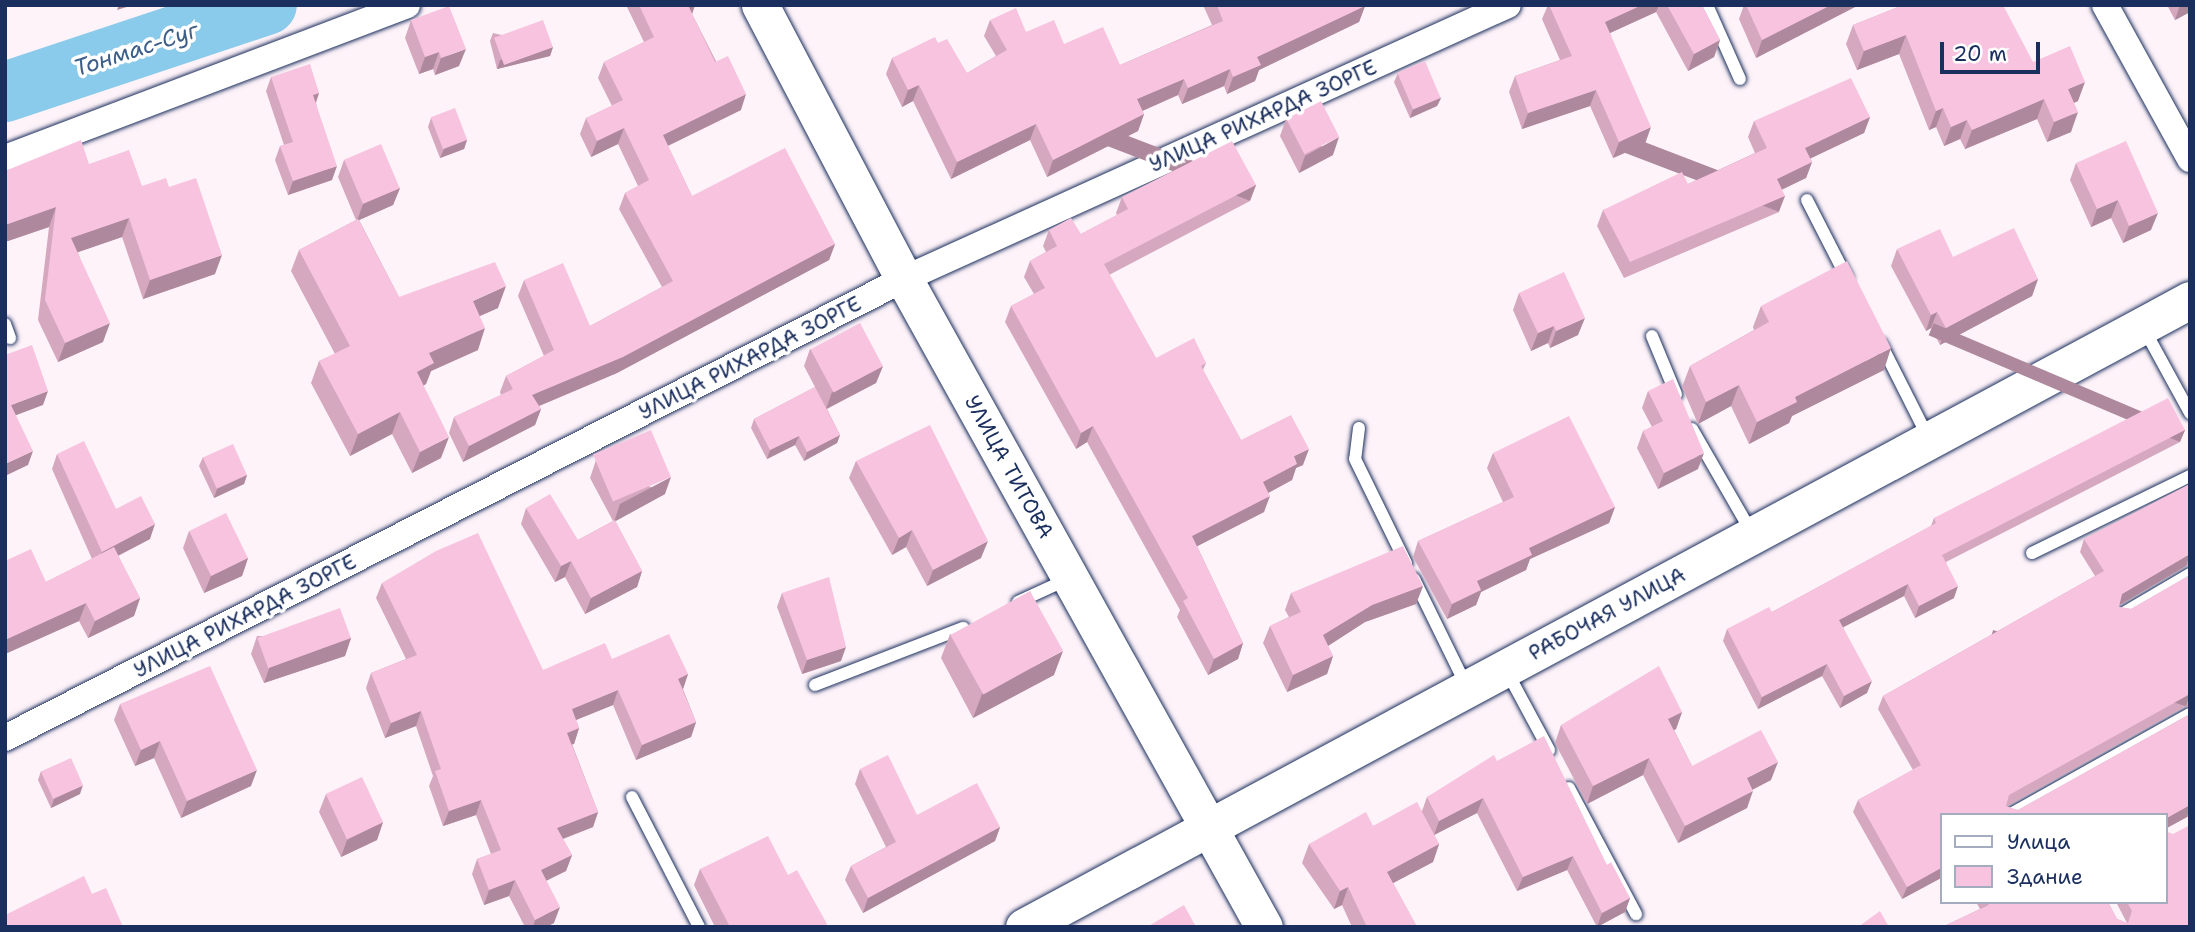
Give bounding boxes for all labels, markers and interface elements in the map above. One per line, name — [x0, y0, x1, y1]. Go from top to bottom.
water label: Тонмас-Суг — [70, 16, 202, 82]
scale bar — [1943, 28, 2043, 72]
text: 20 m — [1953, 40, 2007, 68]
street label: УЛИЦА РИХАРДА ЗОРГЕ — [1145, 54, 1381, 178]
street label: УЛИЦА РИХАРДА ЗОРГЕ — [635, 291, 865, 425]
street label: УЛИЦА ТИТОВА — [959, 391, 1059, 543]
street label: УЛИЦА РИХАРДА ЗОРГЕ — [130, 549, 360, 683]
street label: РАБОЧАЯ УЛИЦА — [1524, 562, 1690, 666]
legend — [1940, 813, 2167, 904]
text: Улица — [2007, 828, 2070, 856]
text: Здание — [2007, 863, 2083, 891]

